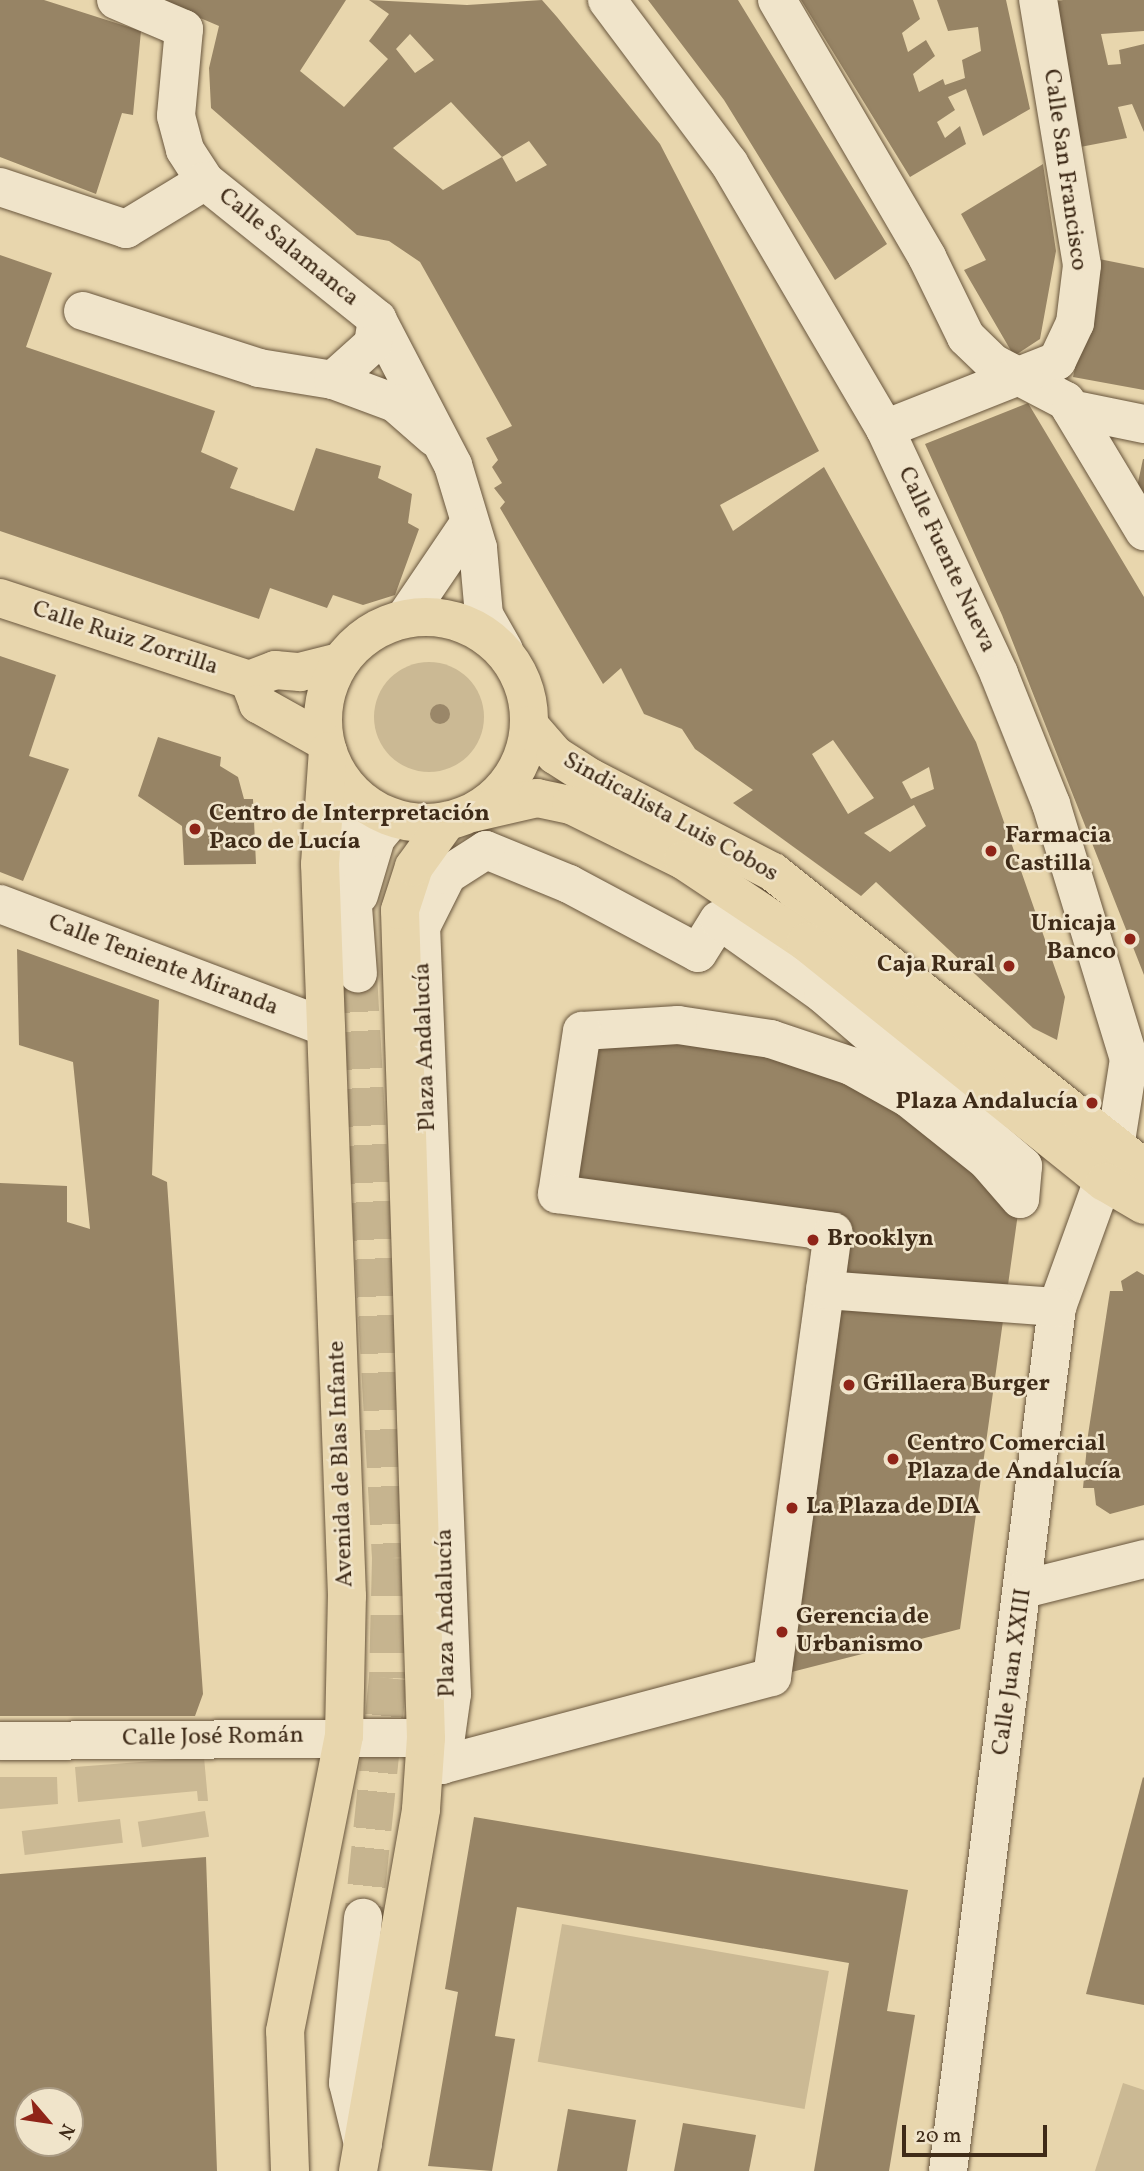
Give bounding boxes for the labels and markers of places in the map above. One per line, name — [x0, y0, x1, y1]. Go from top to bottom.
place label: Centro de Interpretación Paco de Lucía — [209, 801, 490, 857]
marker: Centro de Interpretación Paco de Lucía — [187, 821, 203, 837]
place label: Farmacia Castilla — [1005, 823, 1111, 879]
marker: Farmacia Castilla — [983, 843, 999, 859]
place label: Unicaja Banco — [1031, 911, 1116, 967]
marker: Unicaja Banco — [1122, 931, 1138, 947]
place label: Caja Rural — [877, 952, 995, 980]
marker: Caja Rural — [1001, 958, 1017, 974]
place label: Plaza Andalucía — [896, 1089, 1078, 1117]
marker: Plaza Andalucía — [1084, 1095, 1100, 1111]
place label: Brooklyn — [827, 1226, 934, 1254]
marker: Brooklyn — [805, 1232, 821, 1248]
place label: Grillaera Burger — [863, 1371, 1050, 1399]
marker: Grillaera Burger — [841, 1377, 857, 1393]
place label: Centro Comercial Plaza de Andalucía — [907, 1431, 1121, 1487]
marker: Centro Comercial Plaza de Andalucía — [885, 1451, 901, 1467]
place label: La Plaza de DIA — [806, 1494, 981, 1522]
marker: La Plaza de DIA — [784, 1500, 800, 1516]
place label: Gerencia de Urbanismo — [796, 1604, 929, 1660]
marker: Gerencia de Urbanismo — [774, 1624, 790, 1640]

